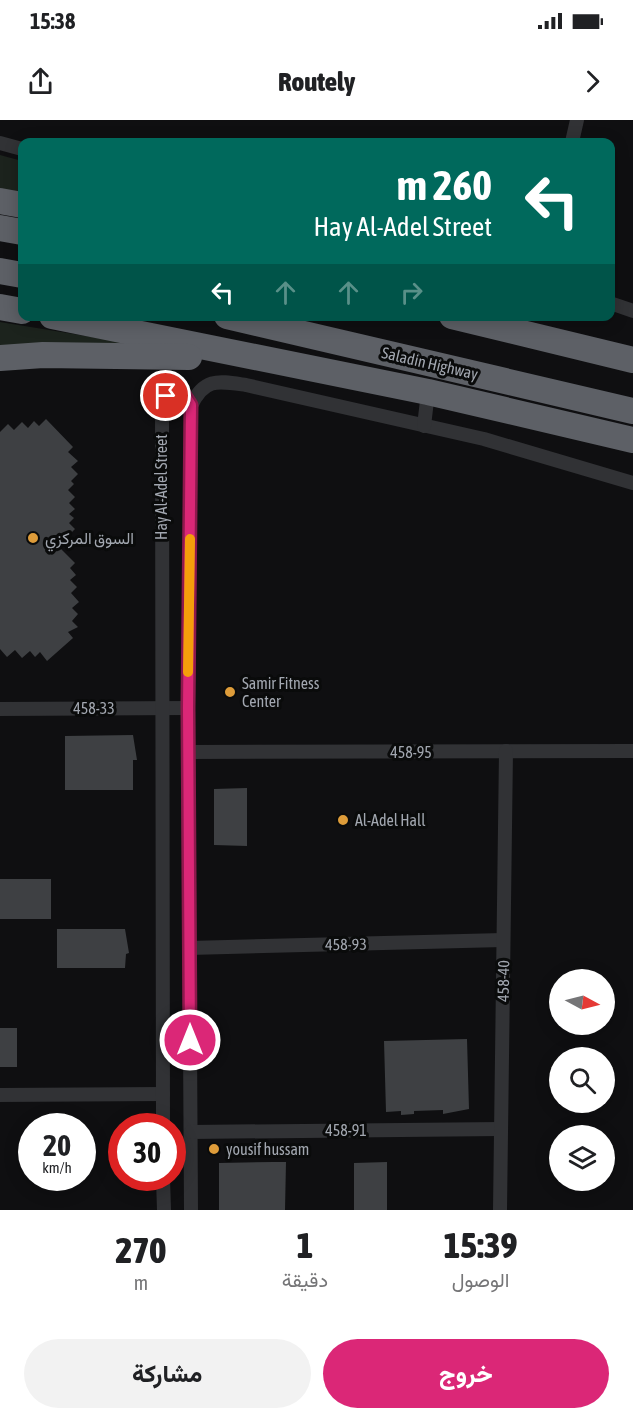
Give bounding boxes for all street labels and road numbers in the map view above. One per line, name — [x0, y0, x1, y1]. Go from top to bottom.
street label: Saladin Highway — [380, 343, 480, 384]
street label: Hay Al-Adel Street — [152, 434, 171, 540]
street label: 458-33 — [73, 699, 115, 717]
street label: 458-95 — [390, 743, 432, 761]
street label: 458-93 — [325, 935, 367, 953]
street label: 458-40 — [494, 960, 512, 1002]
street label: 458-91 — [325, 1121, 367, 1139]

